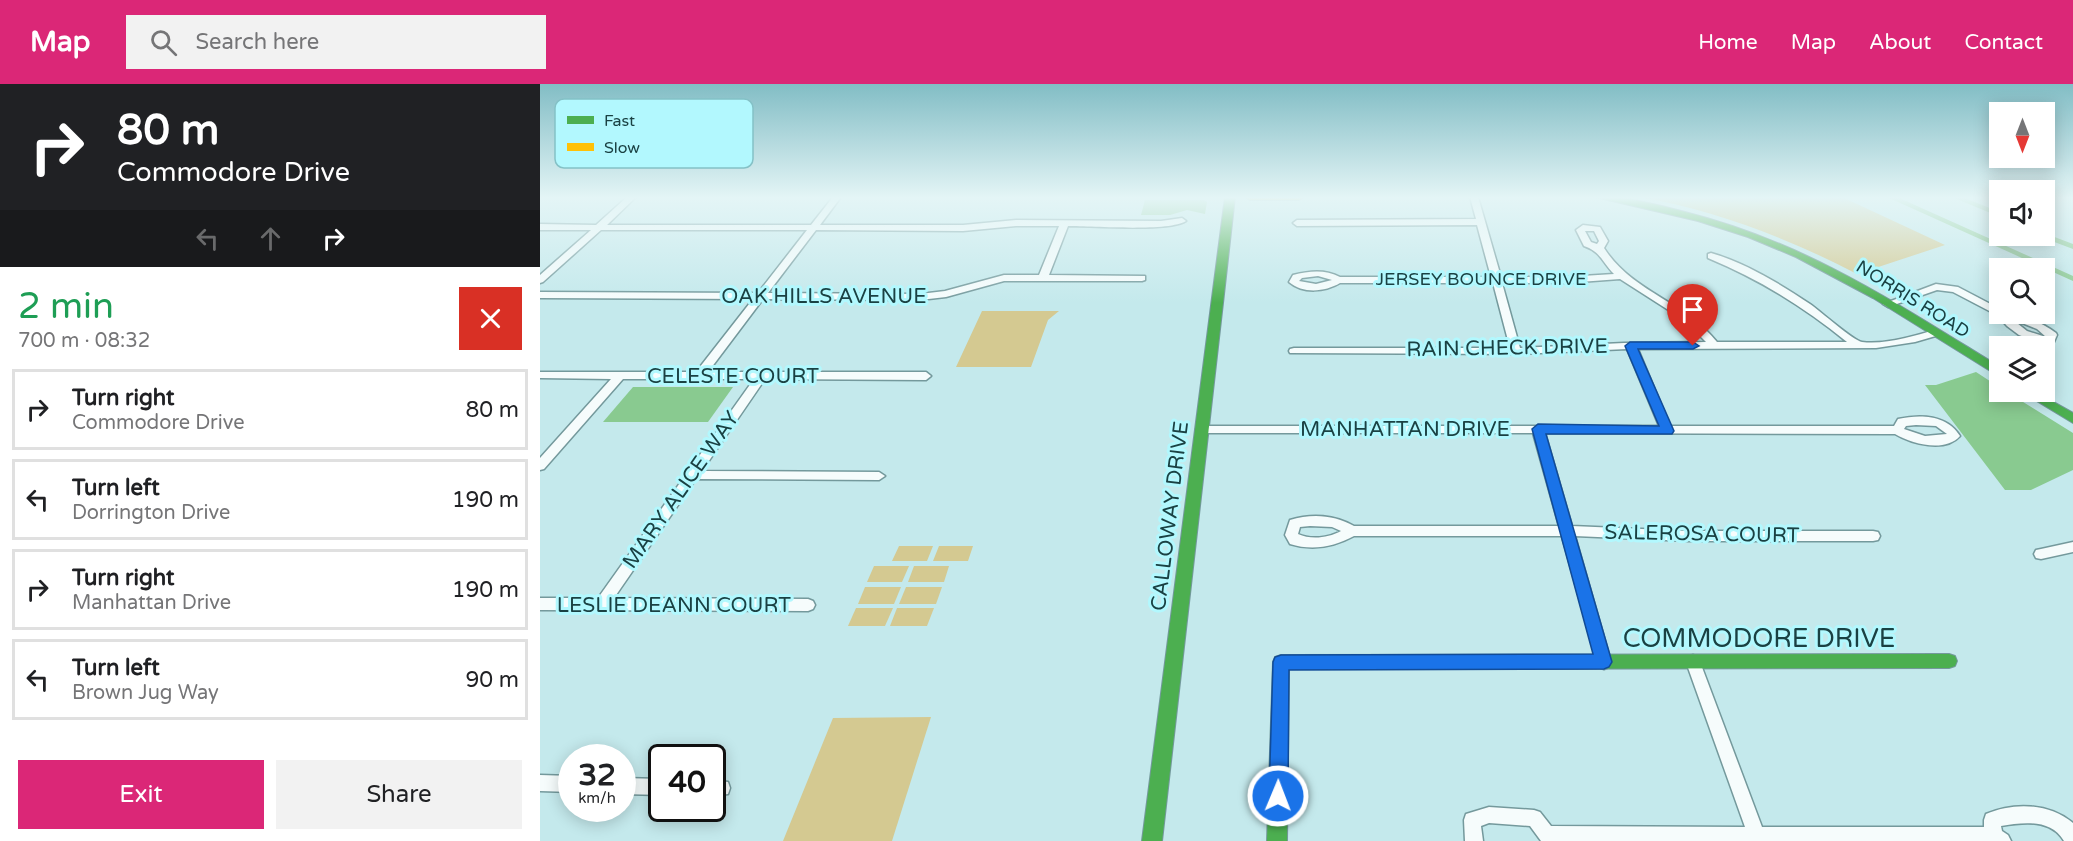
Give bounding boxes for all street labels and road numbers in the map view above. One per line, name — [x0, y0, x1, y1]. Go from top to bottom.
street label: NORRIS ROAD — [1852, 255, 1974, 343]
street label: JERSEY BOUNCE DRIVE — [1376, 268, 1586, 290]
street label: OAK HILLS AVENUE — [721, 284, 927, 309]
street label: RAIN CHECK DRIVE — [1406, 334, 1608, 362]
street label: CELESTE COURT — [647, 364, 819, 389]
street label: MARY ALICE WAY — [617, 407, 745, 573]
street label: MANHATTAN DRIVE — [1300, 417, 1510, 442]
street label: CALLOWAY DRIVE — [1146, 420, 1194, 612]
street label: SALEROSA COURT — [1604, 520, 1800, 548]
street label: LESLIE DEANN COURT — [557, 593, 791, 618]
street label: COMMODORE DRIVE — [1623, 623, 1895, 654]

